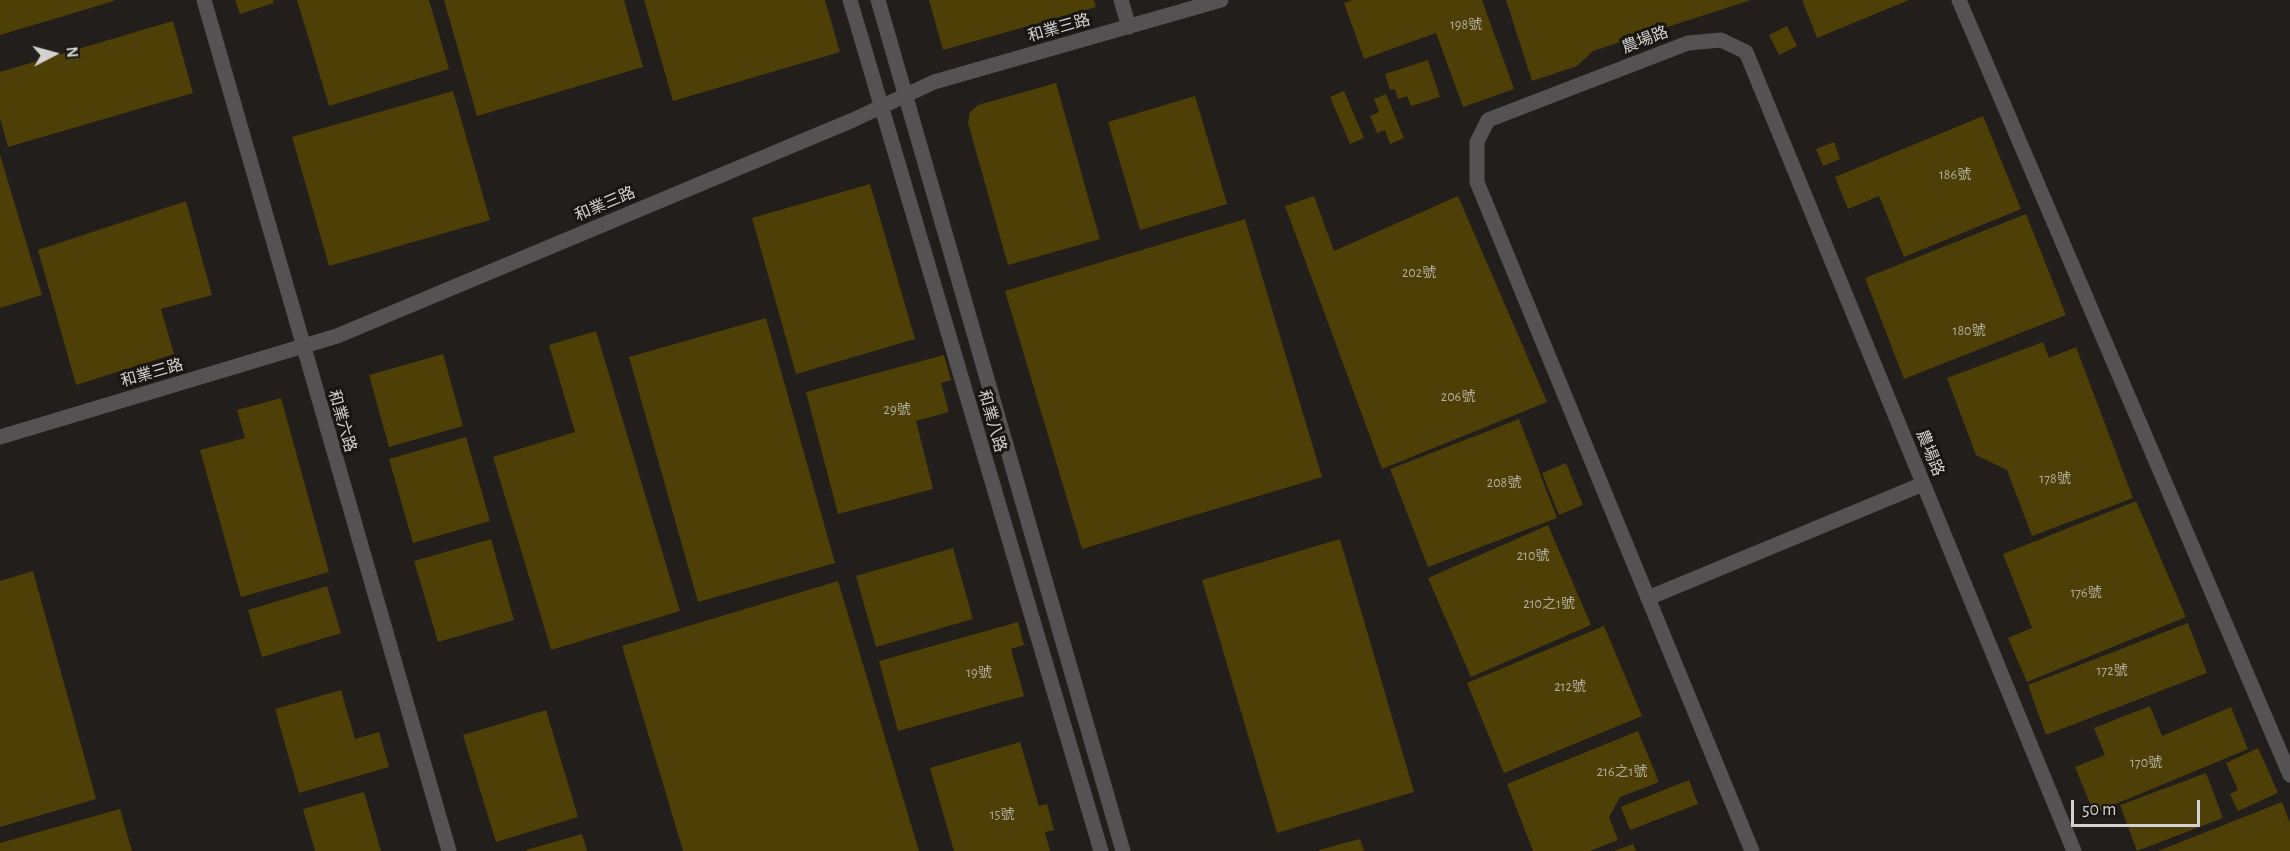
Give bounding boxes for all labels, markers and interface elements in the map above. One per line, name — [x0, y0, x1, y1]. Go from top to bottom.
street label: 和業三路 — [1026, 10, 1092, 46]
house number: 198號 — [1450, 17, 1482, 33]
street label: 農場路 — [1619, 22, 1671, 58]
north arrow — [24, 24, 84, 84]
text: N — [63, 46, 80, 58]
house number: 186號 — [1939, 167, 1971, 183]
street label: 和業三路 — [572, 183, 638, 225]
house number: 202號 — [1402, 265, 1436, 281]
house number: 180號 — [1953, 323, 1985, 339]
street label: 和業三路 — [119, 355, 185, 391]
street label: 和業六路 — [324, 388, 360, 454]
street label: 和業八路 — [974, 388, 1010, 454]
house number: 206號 — [1441, 389, 1475, 405]
house number: 29號 — [884, 402, 910, 418]
street label: 農場路 — [1912, 427, 1948, 479]
house number: 178號 — [2039, 471, 2071, 487]
house number: 208號 — [1487, 475, 1521, 491]
house number: 210號 — [1517, 548, 1549, 564]
house number: 176號 — [2070, 585, 2102, 601]
house number: 210之1號 — [1523, 596, 1575, 612]
house number: 172號 — [2096, 663, 2128, 679]
house number: 19號 — [966, 665, 992, 681]
house number: 212號 — [1554, 679, 1586, 695]
house number: 170號 — [2130, 755, 2162, 771]
house number: 216之1號 — [1597, 764, 1647, 780]
scale bar — [2074, 788, 2203, 826]
text: 50 m — [2082, 801, 2116, 819]
house number: 15號 — [990, 807, 1014, 823]

